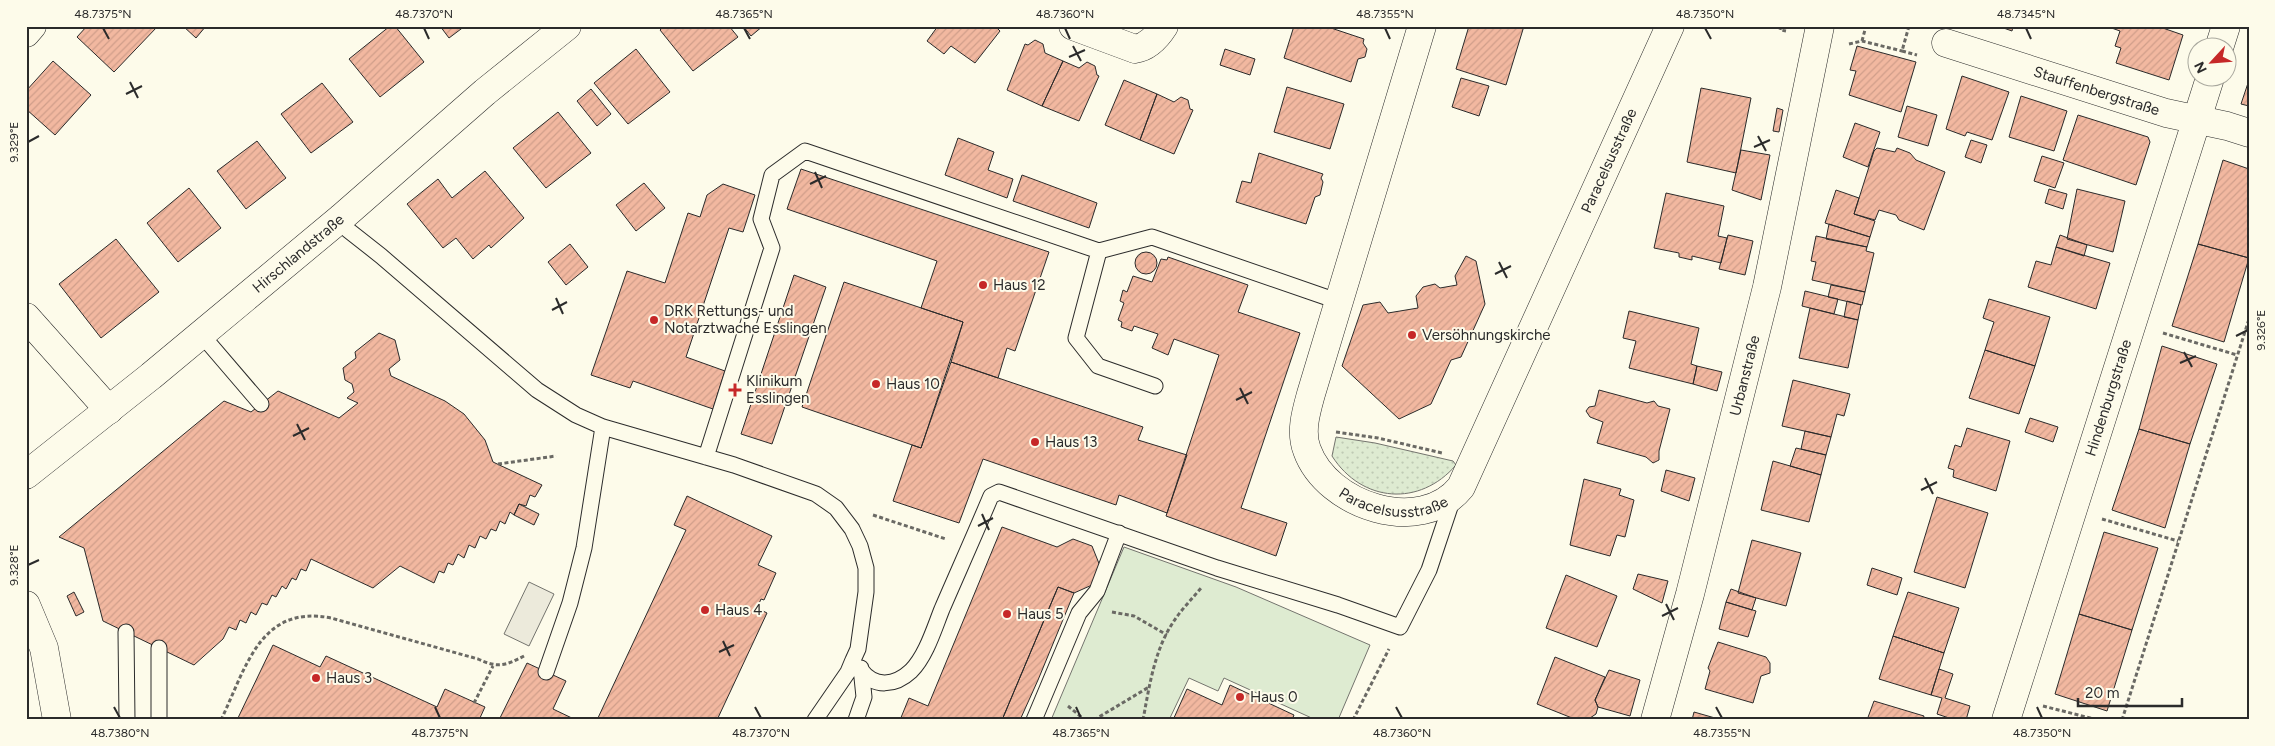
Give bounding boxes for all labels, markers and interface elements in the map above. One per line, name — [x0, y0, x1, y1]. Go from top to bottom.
text: 48.7375°N — [74, 7, 132, 21]
text: 48.7370°N — [395, 7, 453, 21]
text: 48.7365°N — [715, 7, 773, 21]
text: 48.7360°N — [1036, 7, 1094, 21]
text: 48.7355°N — [1356, 7, 1414, 21]
text: 48.7350°N — [1676, 7, 1734, 21]
text: 48.7345°N — [1997, 7, 2055, 21]
north arrow — [2188, 38, 2238, 88]
text: N — [2191, 59, 2211, 76]
street label: Stauffenbergstraße — [2031, 62, 2162, 119]
street label: Paracelsusstraße — [1577, 106, 1640, 216]
text: 9.329°E — [7, 122, 21, 162]
street label: Hirschlandstraße — [249, 210, 348, 297]
place label: Haus 12 — [993, 276, 1046, 294]
marker: Haus 12 — [977, 279, 989, 291]
place label: DRK Rettungs- und Notarztwache Esslingen — [664, 302, 827, 337]
text: 9.326°E — [2254, 310, 2268, 350]
marker: DRK Rettungs- und Notarztwache Esslingen — [648, 314, 660, 326]
place label: Versöhnungskirche — [1422, 326, 1551, 344]
marker: Versöhnungskirche — [1406, 329, 1418, 341]
street label: Urbanstraße — [1726, 333, 1764, 418]
street label: Hindenburgstraße — [2081, 337, 2135, 459]
place label: Klinikum Esslingen — [746, 372, 809, 407]
place label: Haus 10 — [886, 375, 940, 393]
marker: Haus 10 — [870, 378, 882, 390]
marker: Klinikum Esslingen — [728, 383, 742, 397]
place label: Haus 13 — [1045, 433, 1097, 451]
marker: Haus 13 — [1029, 436, 1041, 448]
street label: Paracelsusstraße — [1335, 484, 1451, 521]
text: 9.328°E — [7, 544, 21, 586]
place label: Haus 4 — [715, 601, 762, 619]
marker: Haus 4 — [699, 604, 711, 616]
place label: Haus 5 — [1017, 605, 1064, 623]
marker: Haus 5 — [1001, 608, 1013, 620]
place label: Haus 3 — [326, 669, 372, 687]
marker: Haus 3 — [310, 672, 322, 684]
scale bar — [2078, 676, 2181, 708]
text: 20 m — [2085, 684, 2119, 702]
place label: Haus 0 — [1250, 688, 1298, 706]
marker: Haus 0 — [1234, 691, 1246, 703]
text: 48.7380°N — [90, 726, 150, 740]
text: 48.7375°N — [411, 726, 469, 740]
text: 48.7370°N — [732, 726, 790, 740]
text: 48.7365°N — [1052, 726, 1110, 740]
text: 48.7360°N — [1373, 726, 1431, 740]
text: 48.7355°N — [1693, 726, 1751, 740]
text: 48.7350°N — [2013, 726, 2071, 740]

